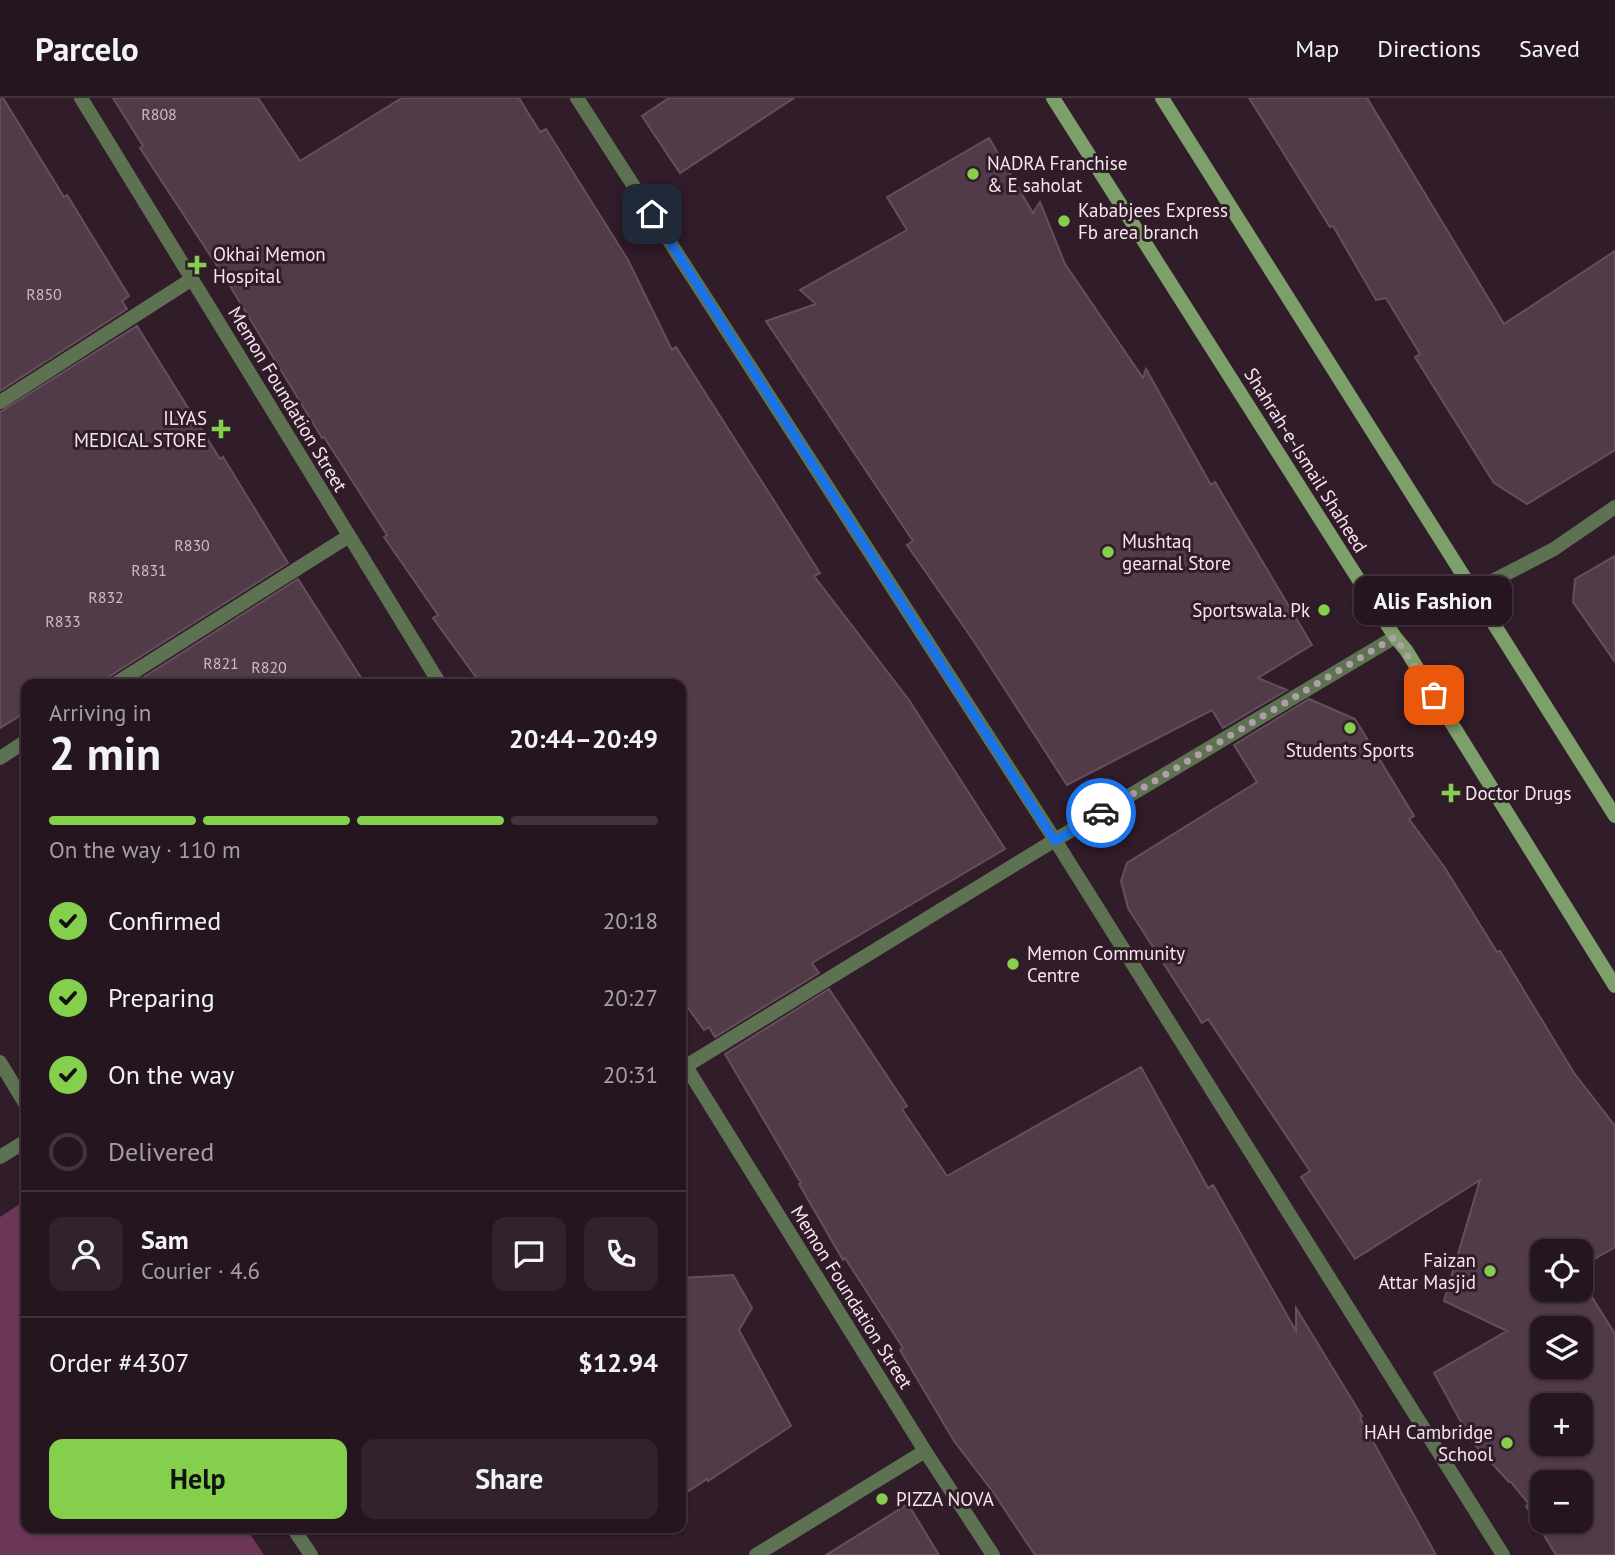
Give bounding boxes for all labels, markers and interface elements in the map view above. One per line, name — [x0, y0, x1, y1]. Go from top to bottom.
text: Parcelo — [35, 27, 139, 70]
text: Map — [1295, 33, 1339, 64]
text: Directions — [1377, 33, 1481, 64]
text: Saved — [1519, 33, 1580, 64]
house number: R808 — [141, 104, 177, 124]
place label: NADRA Franchise & E saholat — [987, 151, 1127, 197]
marker: NADRA Franchise & E saholat — [965, 166, 981, 182]
pin — [622, 184, 682, 244]
icon: home — [633, 195, 671, 233]
place label: Kababjees Express Fb area branch — [1078, 198, 1228, 244]
marker: Kababjees Express Fb area branch — [1056, 213, 1072, 229]
place label: Okhai Memon Hospital — [213, 242, 326, 288]
marker: Okhai Memon Hospital — [187, 255, 207, 275]
house number: R850 — [26, 284, 62, 304]
street label: Memon Foundation Street — [223, 302, 353, 496]
street label: Shahrah-e-Ismail Shaheed — [1239, 363, 1373, 557]
place label: ILYAS MEDICAL STORE — [74, 406, 207, 452]
marker: ILYAS MEDICAL STORE — [213, 421, 229, 437]
place label: Mushtaq gearnal Store — [1122, 529, 1231, 575]
house number: R830 — [174, 535, 210, 555]
marker: Mushtaq gearnal Store — [1100, 544, 1116, 560]
house number: R831 — [131, 560, 167, 580]
callout: Alis Fashion — [1355, 576, 1513, 625]
text: Alis Fashion — [1374, 586, 1492, 615]
house number: R832 — [88, 587, 124, 607]
place label: Sportswala. Pk — [1192, 598, 1310, 622]
marker: Sportswala. Pk — [1316, 602, 1332, 618]
house number: R833 — [45, 611, 81, 631]
house number: R821 — [203, 653, 239, 673]
house number: R820 — [251, 657, 287, 677]
pin — [1404, 665, 1464, 725]
icon: bag — [1415, 676, 1453, 714]
text: Arriving in — [49, 698, 151, 727]
marker: Students Sports — [1342, 720, 1358, 736]
text: 20:44–20:49 — [509, 722, 658, 755]
text: 2 min — [49, 723, 161, 783]
place label: Students Sports — [1286, 738, 1414, 762]
courier — [1066, 778, 1136, 848]
place label: Doctor Drugs — [1465, 781, 1571, 805]
marker: Doctor Drugs — [1443, 785, 1459, 801]
icon: car — [1082, 794, 1120, 832]
text: On the way · 110 m — [49, 835, 241, 864]
icon: check — [49, 902, 87, 940]
text: Confirmed — [108, 904, 221, 937]
text: 20:18 — [603, 906, 658, 935]
place label: Memon Community Centre — [1027, 941, 1185, 987]
marker: Memon Community Centre — [1005, 956, 1021, 972]
icon: check — [49, 979, 87, 1017]
text: Preparing — [108, 981, 215, 1014]
text: 20:27 — [603, 983, 658, 1012]
icon: check — [49, 1056, 87, 1094]
text: On the way — [108, 1058, 234, 1091]
text: 20:31 — [603, 1060, 658, 1089]
text: Delivered — [108, 1135, 214, 1168]
street label: Memon Foundation Street — [786, 1201, 919, 1394]
button: person — [49, 1217, 123, 1291]
button: chat — [492, 1217, 566, 1291]
button: phone — [584, 1217, 658, 1291]
text: Sam — [141, 1223, 189, 1256]
map controls — [1530, 1239, 1593, 1533]
button: locate — [1530, 1239, 1593, 1302]
place label: Faizan Attar Masjid — [1378, 1248, 1476, 1294]
text: Courier · 4.6 — [141, 1256, 260, 1285]
marker: Faizan Attar Masjid — [1482, 1263, 1498, 1279]
button: layers — [1530, 1316, 1593, 1379]
text: Order #4307 — [49, 1346, 189, 1379]
text: $12.94 — [578, 1346, 658, 1379]
button: + — [1530, 1393, 1593, 1456]
place label: HAH Cambridge School — [1364, 1420, 1493, 1466]
marker: HAH Cambridge School — [1499, 1435, 1515, 1451]
button: Help — [49, 1439, 347, 1519]
button: Share — [361, 1439, 658, 1519]
button: − — [1530, 1470, 1593, 1533]
place label: PIZZA NOVA — [896, 1487, 994, 1511]
marker: PIZZA NOVA — [874, 1491, 890, 1507]

